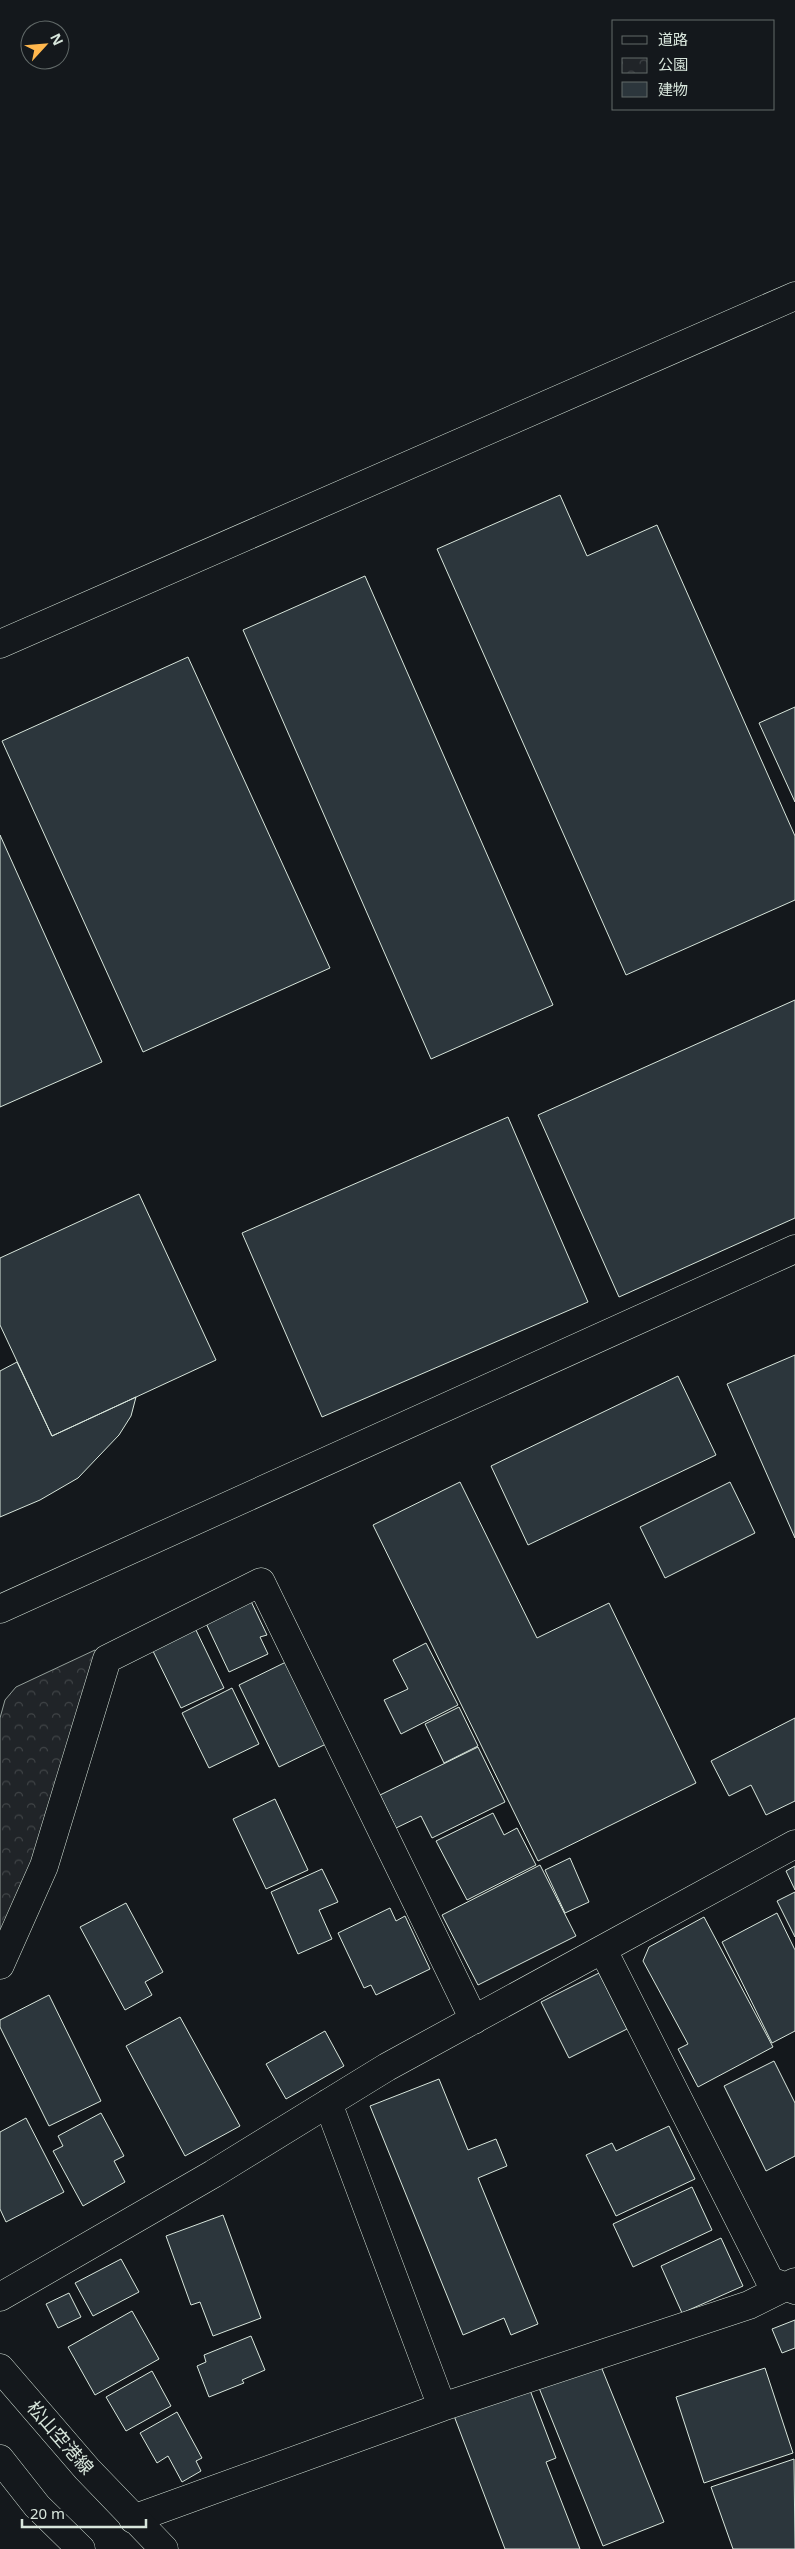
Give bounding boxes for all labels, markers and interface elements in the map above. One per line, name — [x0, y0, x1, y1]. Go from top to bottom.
north arrow — [20, 20, 70, 70]
legend — [612, 20, 775, 110]
text: 道路 — [658, 29, 688, 49]
text: N — [46, 30, 68, 48]
text: 公園 — [658, 54, 688, 74]
text: 建物 — [658, 79, 688, 99]
street label: 松山空港線 — [22, 2396, 99, 2479]
scale bar — [22, 2496, 146, 2528]
text: 20 m — [30, 2503, 65, 2523]

